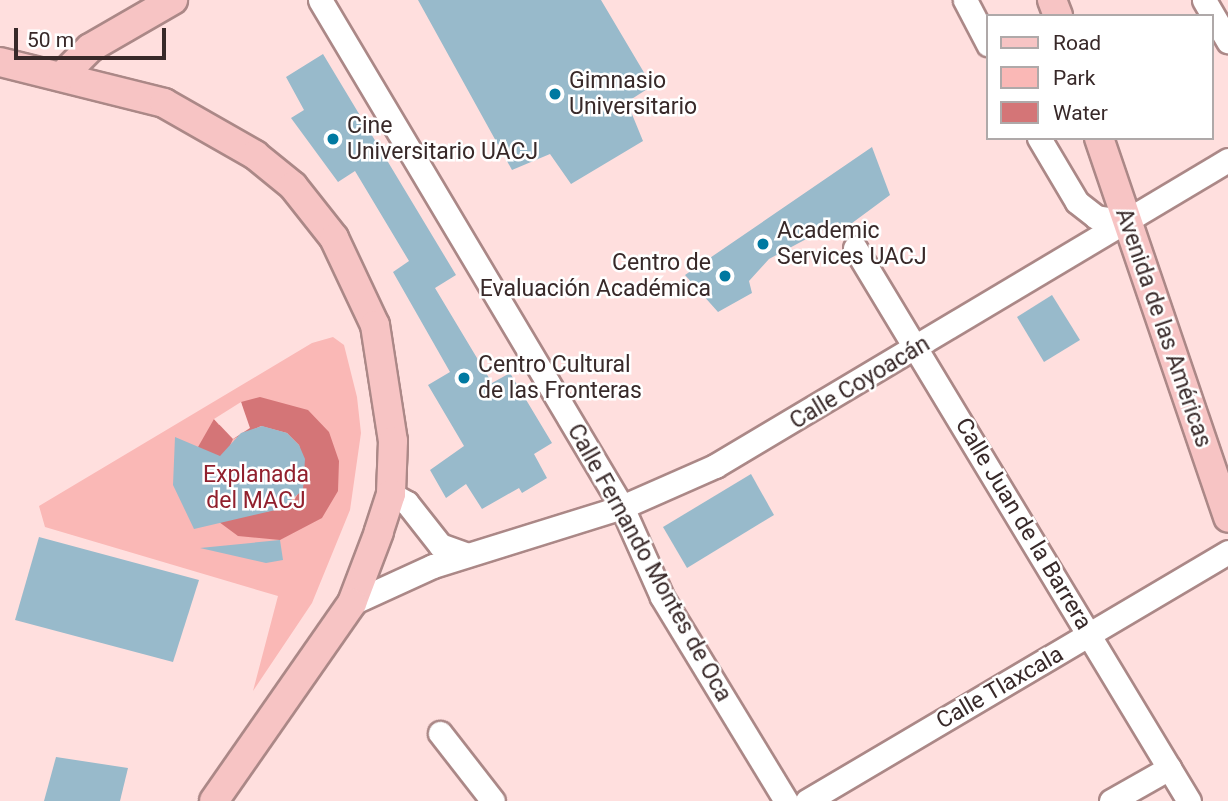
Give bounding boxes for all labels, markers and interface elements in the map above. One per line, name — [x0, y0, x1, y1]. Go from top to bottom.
scale bar — [18, 14, 170, 58]
legend — [986, 14, 1214, 140]
text: 50 m — [27, 28, 74, 52]
text: Road — [1053, 31, 1101, 55]
text: Park — [1053, 66, 1095, 90]
place label: Gimnasio Universitario — [569, 67, 697, 121]
marker: Gimnasio Universitario — [547, 86, 563, 102]
text: Water — [1053, 101, 1108, 125]
place label: Cine Universitario UACJ — [347, 112, 538, 166]
marker: Cine Universitario UACJ — [325, 131, 341, 147]
street label: Avenida de las Américas — [1109, 205, 1217, 451]
place label: Academic Services UACJ — [777, 217, 927, 271]
marker: Academic Services UACJ — [755, 236, 771, 252]
place label: Centro de Evaluación Académica — [480, 249, 711, 303]
marker: Centro de Evaluación Académica — [717, 268, 733, 284]
street label: Calle Coyoacán — [785, 330, 935, 436]
place label: Centro Cultural de las Fronteras — [478, 351, 642, 405]
marker: Centro Cultural de las Fronteras — [456, 370, 472, 386]
street label: Calle Juan de la Barrera — [949, 413, 1097, 635]
street label: Calle Fernando Montes de Oca — [561, 419, 737, 707]
park label: Explanada del MACJ — [203, 461, 309, 515]
street label: Calle Tlaxcala — [932, 640, 1068, 736]

